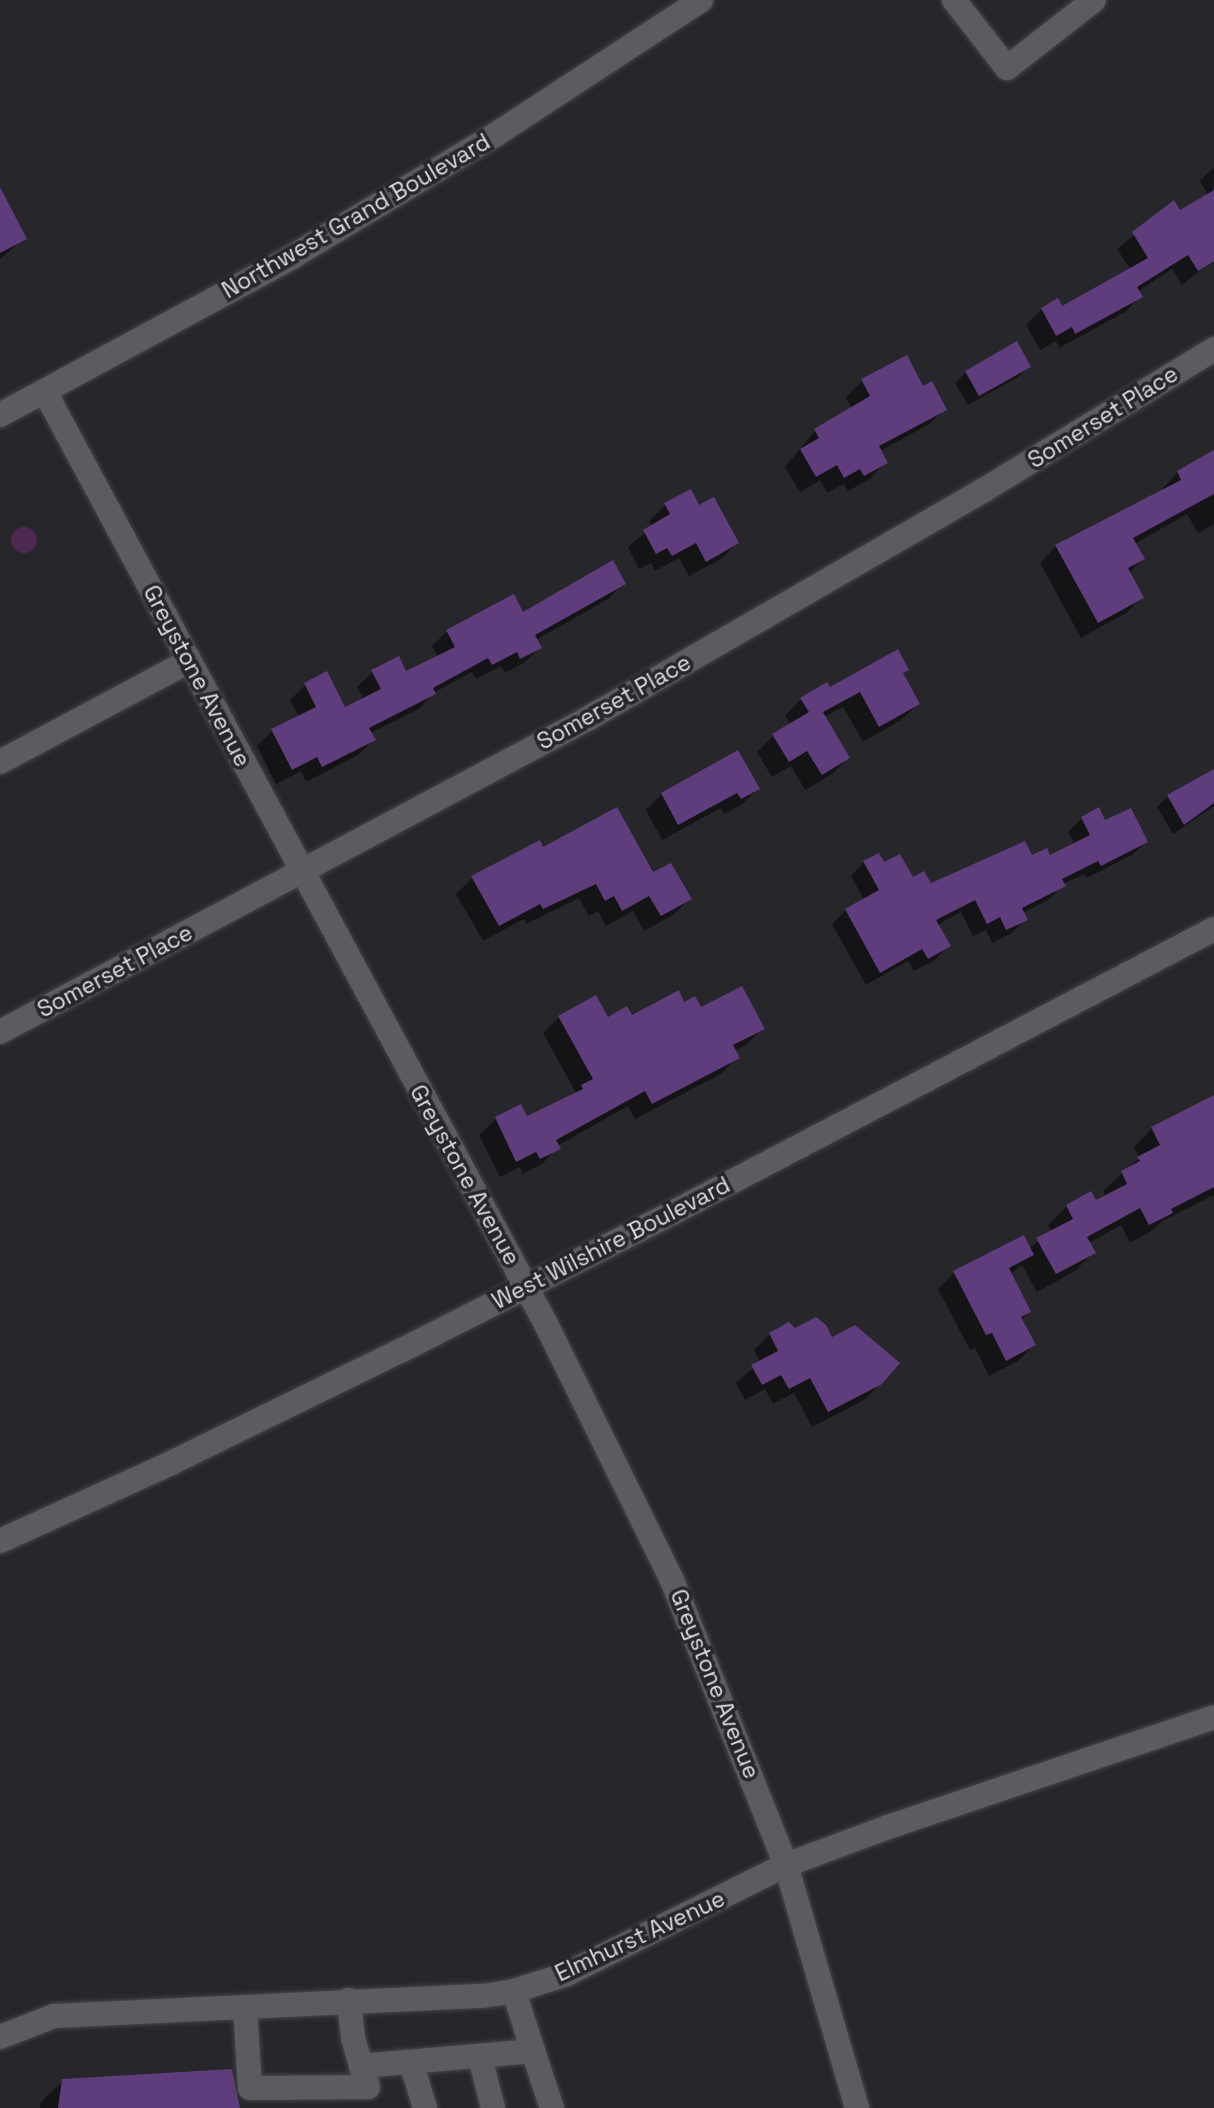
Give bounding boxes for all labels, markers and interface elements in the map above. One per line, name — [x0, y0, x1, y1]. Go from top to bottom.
street label: Northwest Grand Boulevard — [217, 128, 495, 304]
street label: Somerset Place — [1023, 360, 1183, 474]
street label: Greystone Avenue — [137, 580, 257, 772]
street label: Somerset Place — [532, 648, 696, 756]
street label: Somerset Place — [33, 919, 197, 1023]
street label: Greystone Avenue — [404, 1080, 526, 1270]
street label: West Wilshire Boulevard — [487, 1171, 735, 1315]
street label: Greystone Avenue — [664, 1585, 766, 1783]
street label: Elmhurst Avenue — [551, 1885, 729, 1987]

